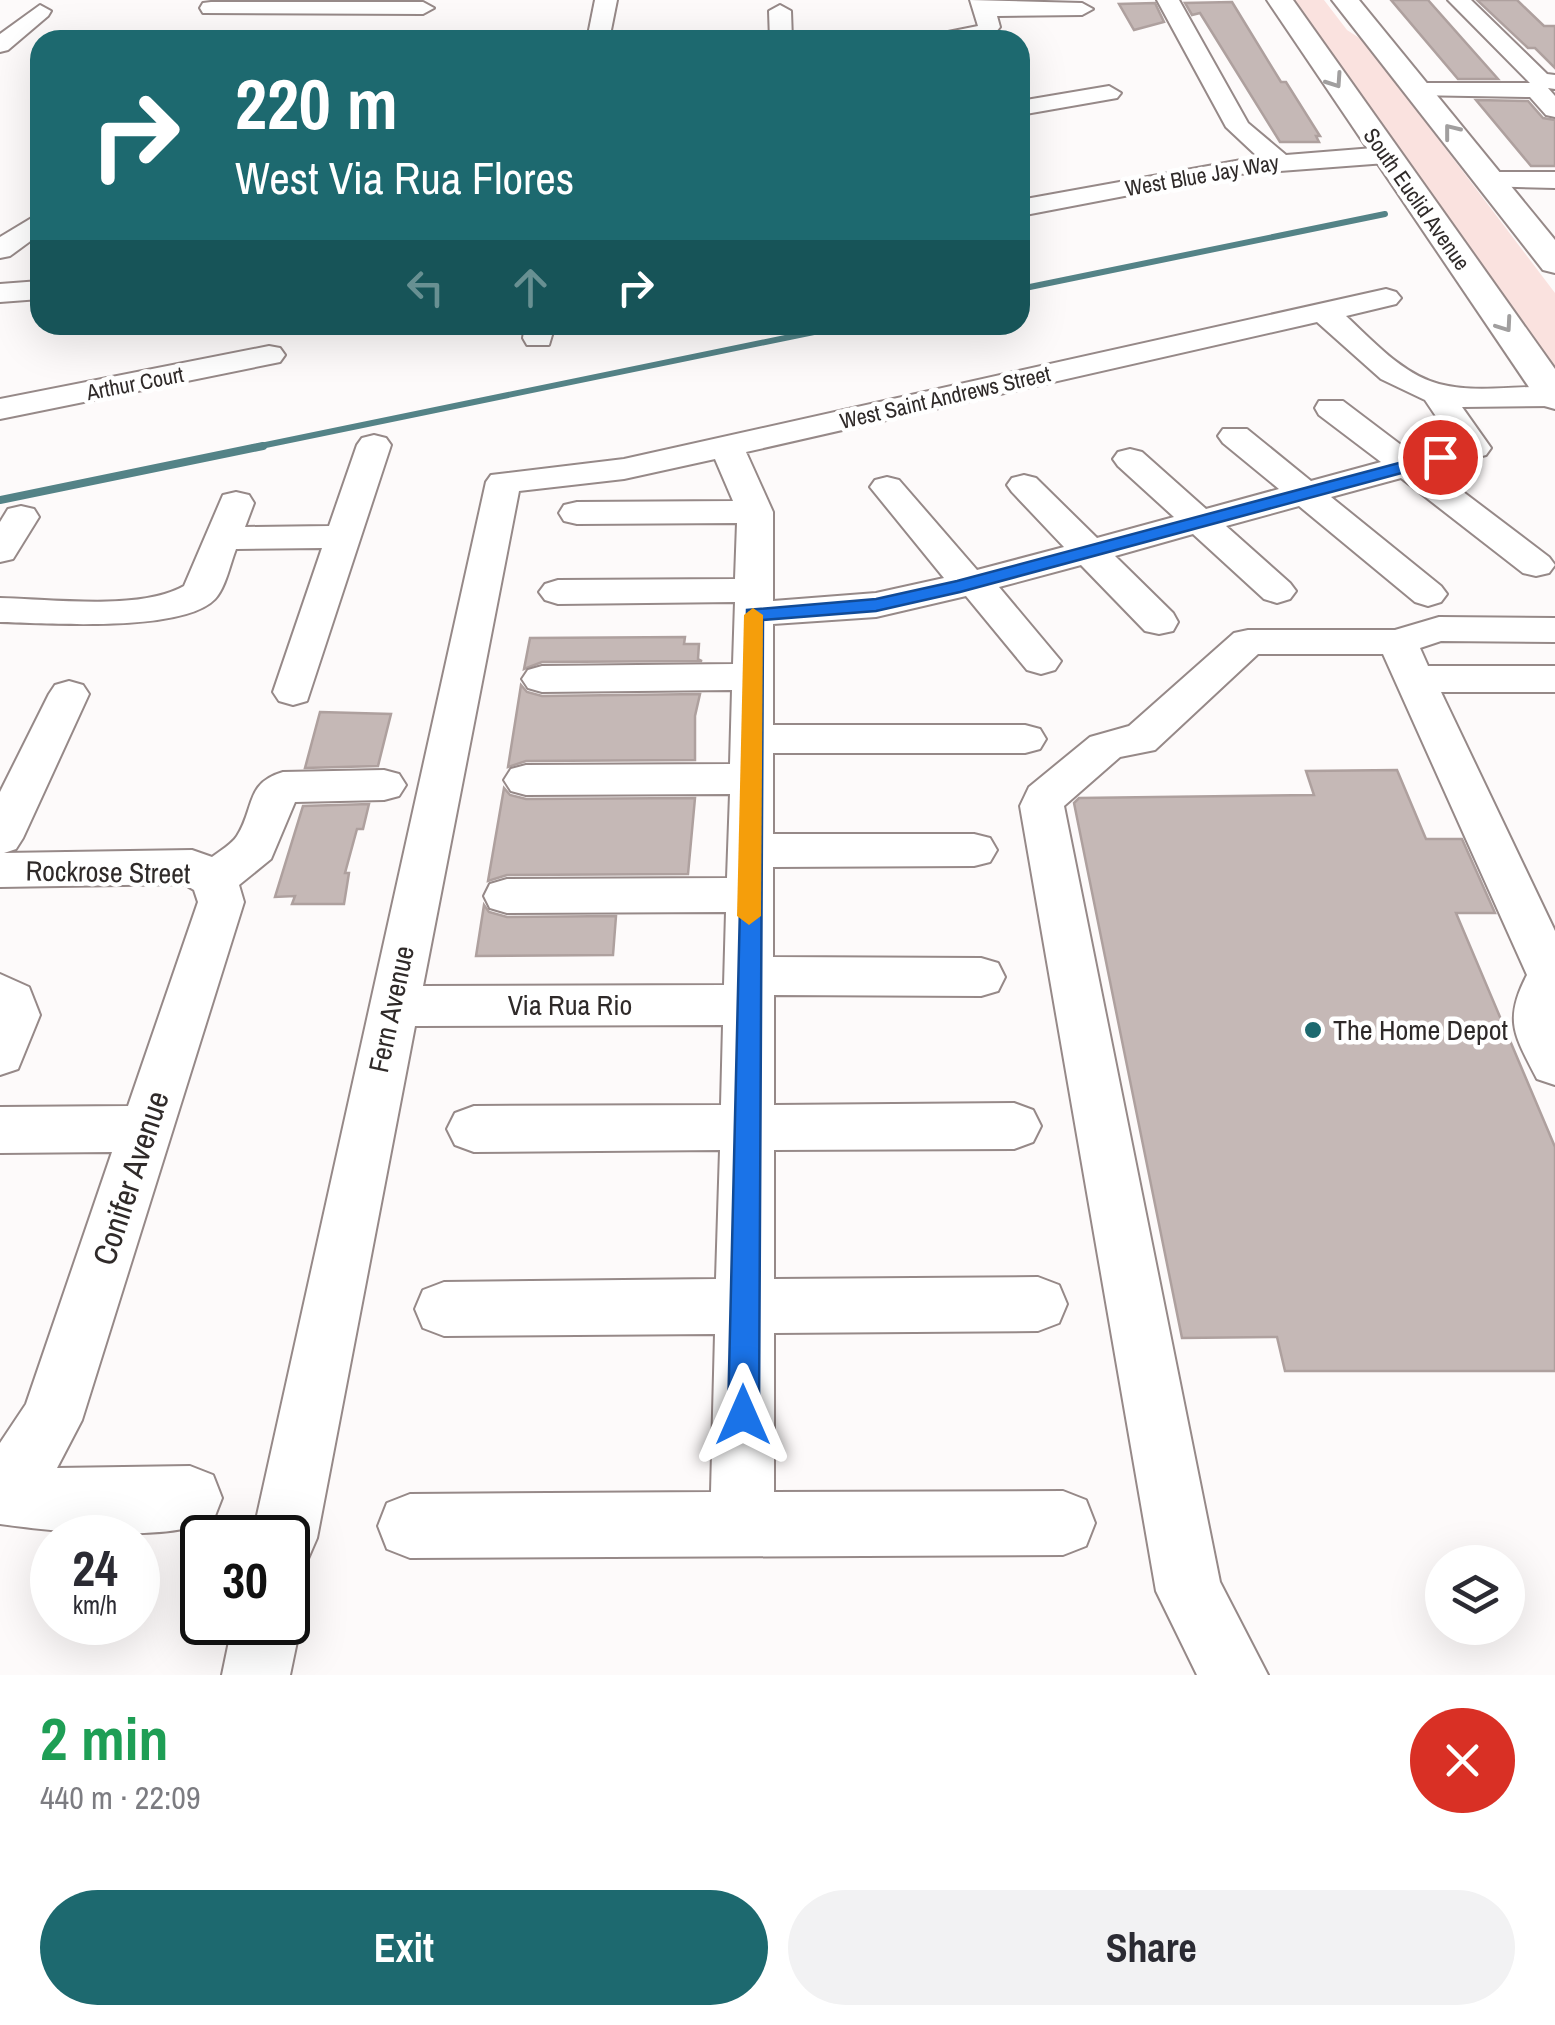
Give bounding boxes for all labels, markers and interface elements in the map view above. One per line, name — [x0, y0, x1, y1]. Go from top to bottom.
text: 220 m — [235, 57, 398, 151]
one-way arrow — [1323, 69, 1341, 88]
icon: right — [70, 70, 200, 200]
street label: South Euclid Avenue — [1357, 122, 1477, 276]
one-way arrow — [1445, 125, 1463, 143]
text: West Via Rua Flores — [235, 147, 574, 208]
street label: West Blue Jay Way — [1123, 147, 1281, 203]
icon: left — [398, 260, 453, 315]
icon: ahead — [503, 260, 558, 315]
icon: right — [608, 260, 663, 315]
one-way arrow — [1493, 314, 1511, 333]
street label: West Saint Andrews Street — [837, 358, 1053, 436]
street label: Arthur Court — [83, 359, 186, 407]
pin — [1398, 415, 1483, 500]
icon: arrive — [1413, 430, 1468, 485]
street label: Rockrose Street — [25, 852, 191, 892]
street label: Fern Avenue — [359, 942, 423, 1076]
street label: Via Rua Rio — [508, 986, 632, 1024]
place label: The Home Depot — [1333, 1011, 1508, 1049]
marker: The Home Depot — [1302, 1019, 1324, 1041]
street label: Conifer Avenue — [82, 1085, 179, 1270]
position arrow — [691, 1363, 795, 1467]
speed limit sign: 30 — [180, 1515, 310, 1645]
text: 24 — [72, 1534, 118, 1602]
map controls — [1425, 1545, 1525, 1645]
button: layers — [1425, 1545, 1525, 1645]
text: km/h — [73, 1588, 117, 1622]
text: 2 min — [40, 1698, 169, 1779]
button: close — [1410, 1708, 1515, 1813]
text: 440 m · 22:09 — [40, 1776, 200, 1819]
button: Exit — [40, 1890, 768, 2005]
button: Share — [788, 1890, 1515, 2005]

